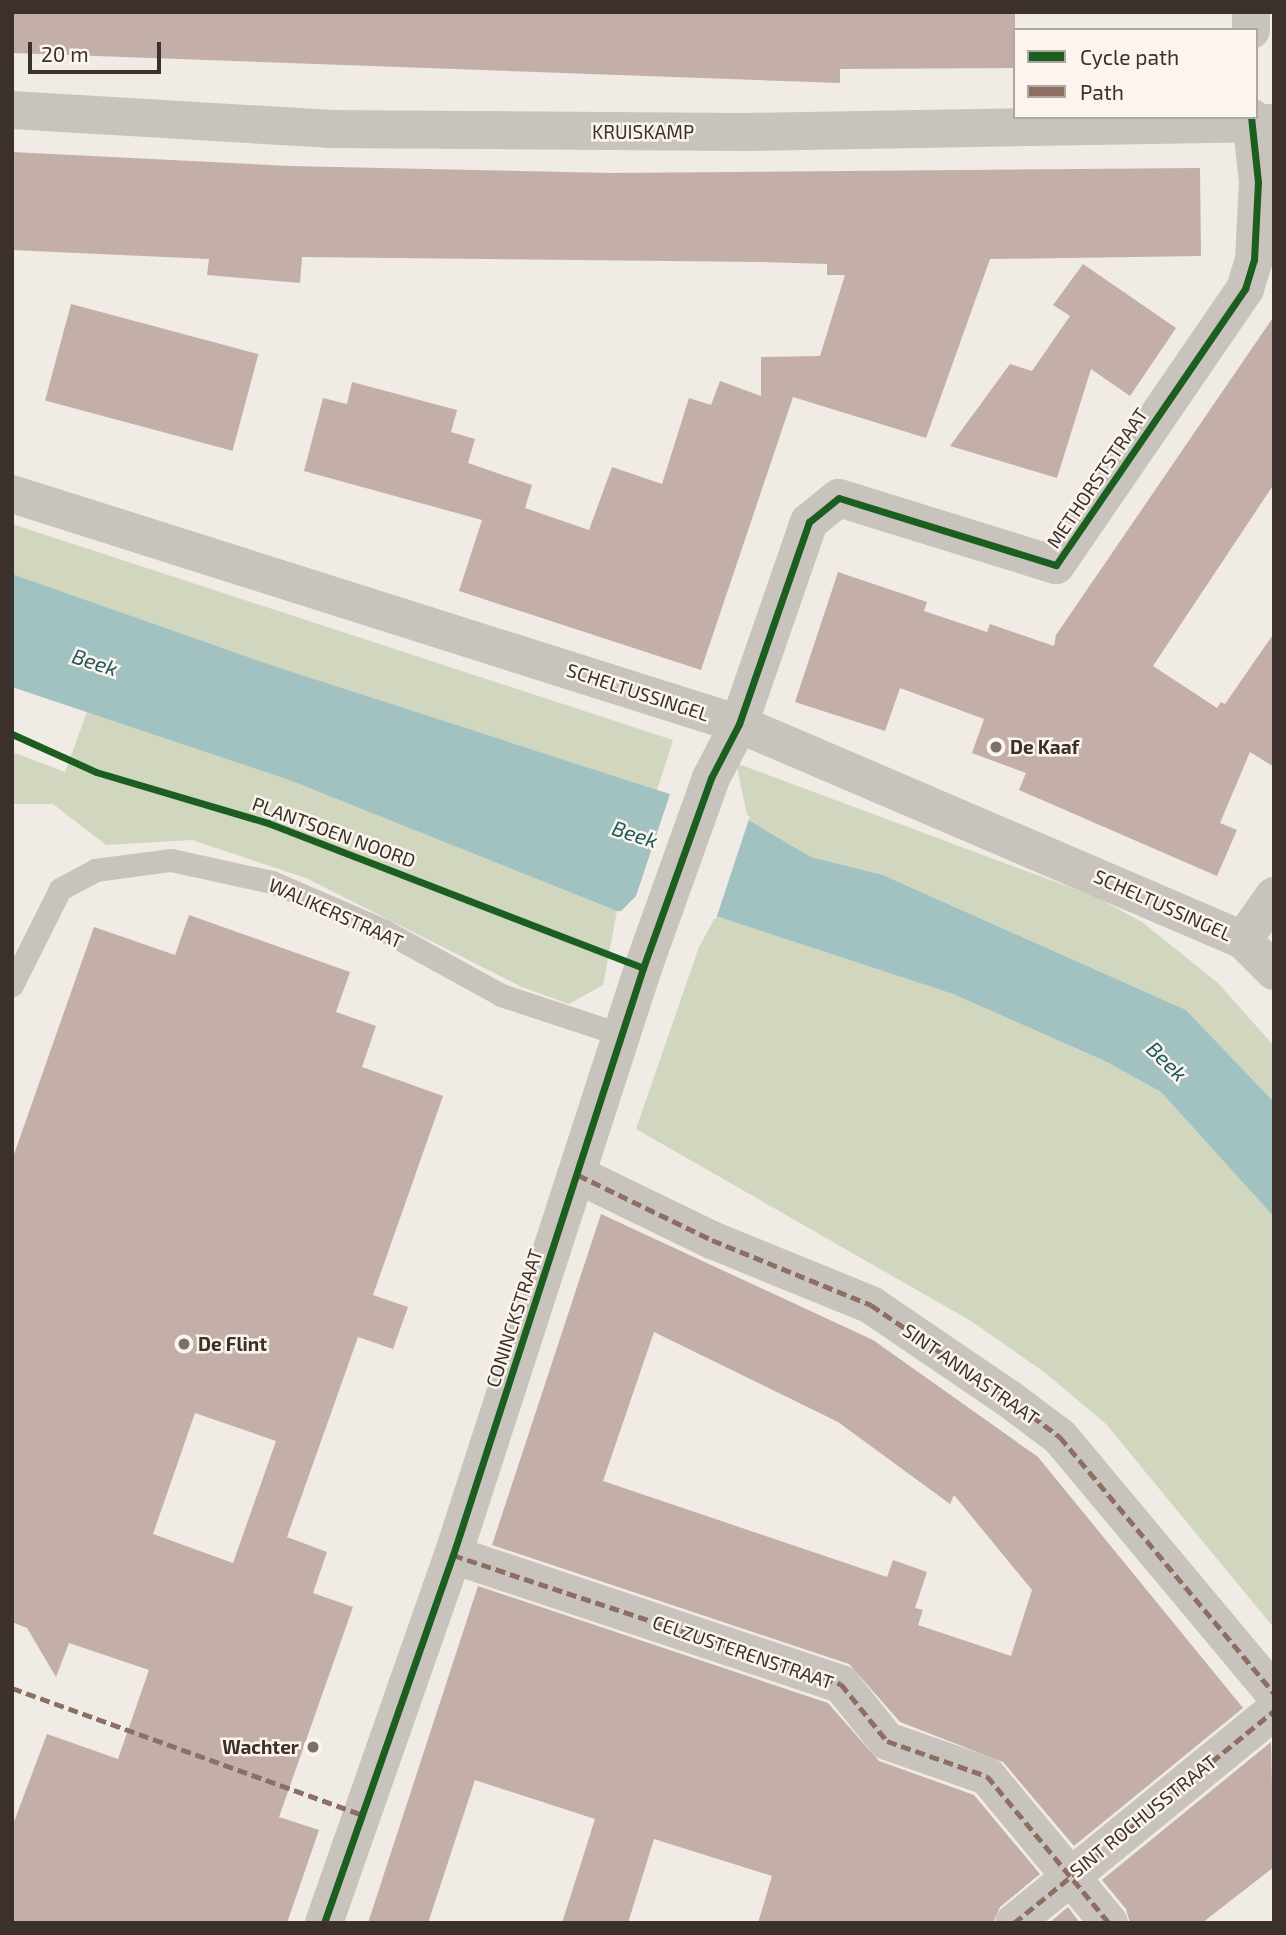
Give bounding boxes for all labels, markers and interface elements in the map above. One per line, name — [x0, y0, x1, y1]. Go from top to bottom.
scale bar — [32, 28, 164, 72]
legend — [1013, 28, 1258, 119]
text: 20 m — [41, 41, 89, 66]
text: Cycle path — [1080, 44, 1179, 69]
text: Path — [1080, 79, 1124, 104]
street label: KRUISKAMP — [592, 121, 694, 143]
street label: METHORSTSTRAAT — [1042, 404, 1152, 552]
water label: Beek — [69, 643, 121, 681]
street label: SCHELTUSSINGEL — [564, 658, 712, 726]
place label: De Kaaf — [1010, 736, 1079, 758]
marker: De Kaaf — [988, 739, 1004, 755]
street label: PLANTSOEN NOORD — [249, 792, 419, 872]
water label: Beek — [609, 815, 661, 853]
street label: SCHELTUSSINGEL — [1091, 864, 1235, 946]
street label: WALIKERSTRAAT — [265, 873, 407, 953]
water label: Beek — [1142, 1036, 1192, 1086]
street label: CONINCKSTRAAT — [481, 1246, 547, 1390]
street label: SINT ANNASTRAAT — [898, 1318, 1044, 1430]
place label: De Flint — [198, 1333, 267, 1355]
marker: De Flint — [176, 1336, 192, 1352]
street label: CELZUSTERENSTRAAT — [650, 1610, 836, 1694]
place label: Wachter — [222, 1736, 299, 1758]
marker: Wachter — [305, 1739, 321, 1755]
street label: SINT ROCHUSSTRAAT — [1065, 1750, 1221, 1882]

